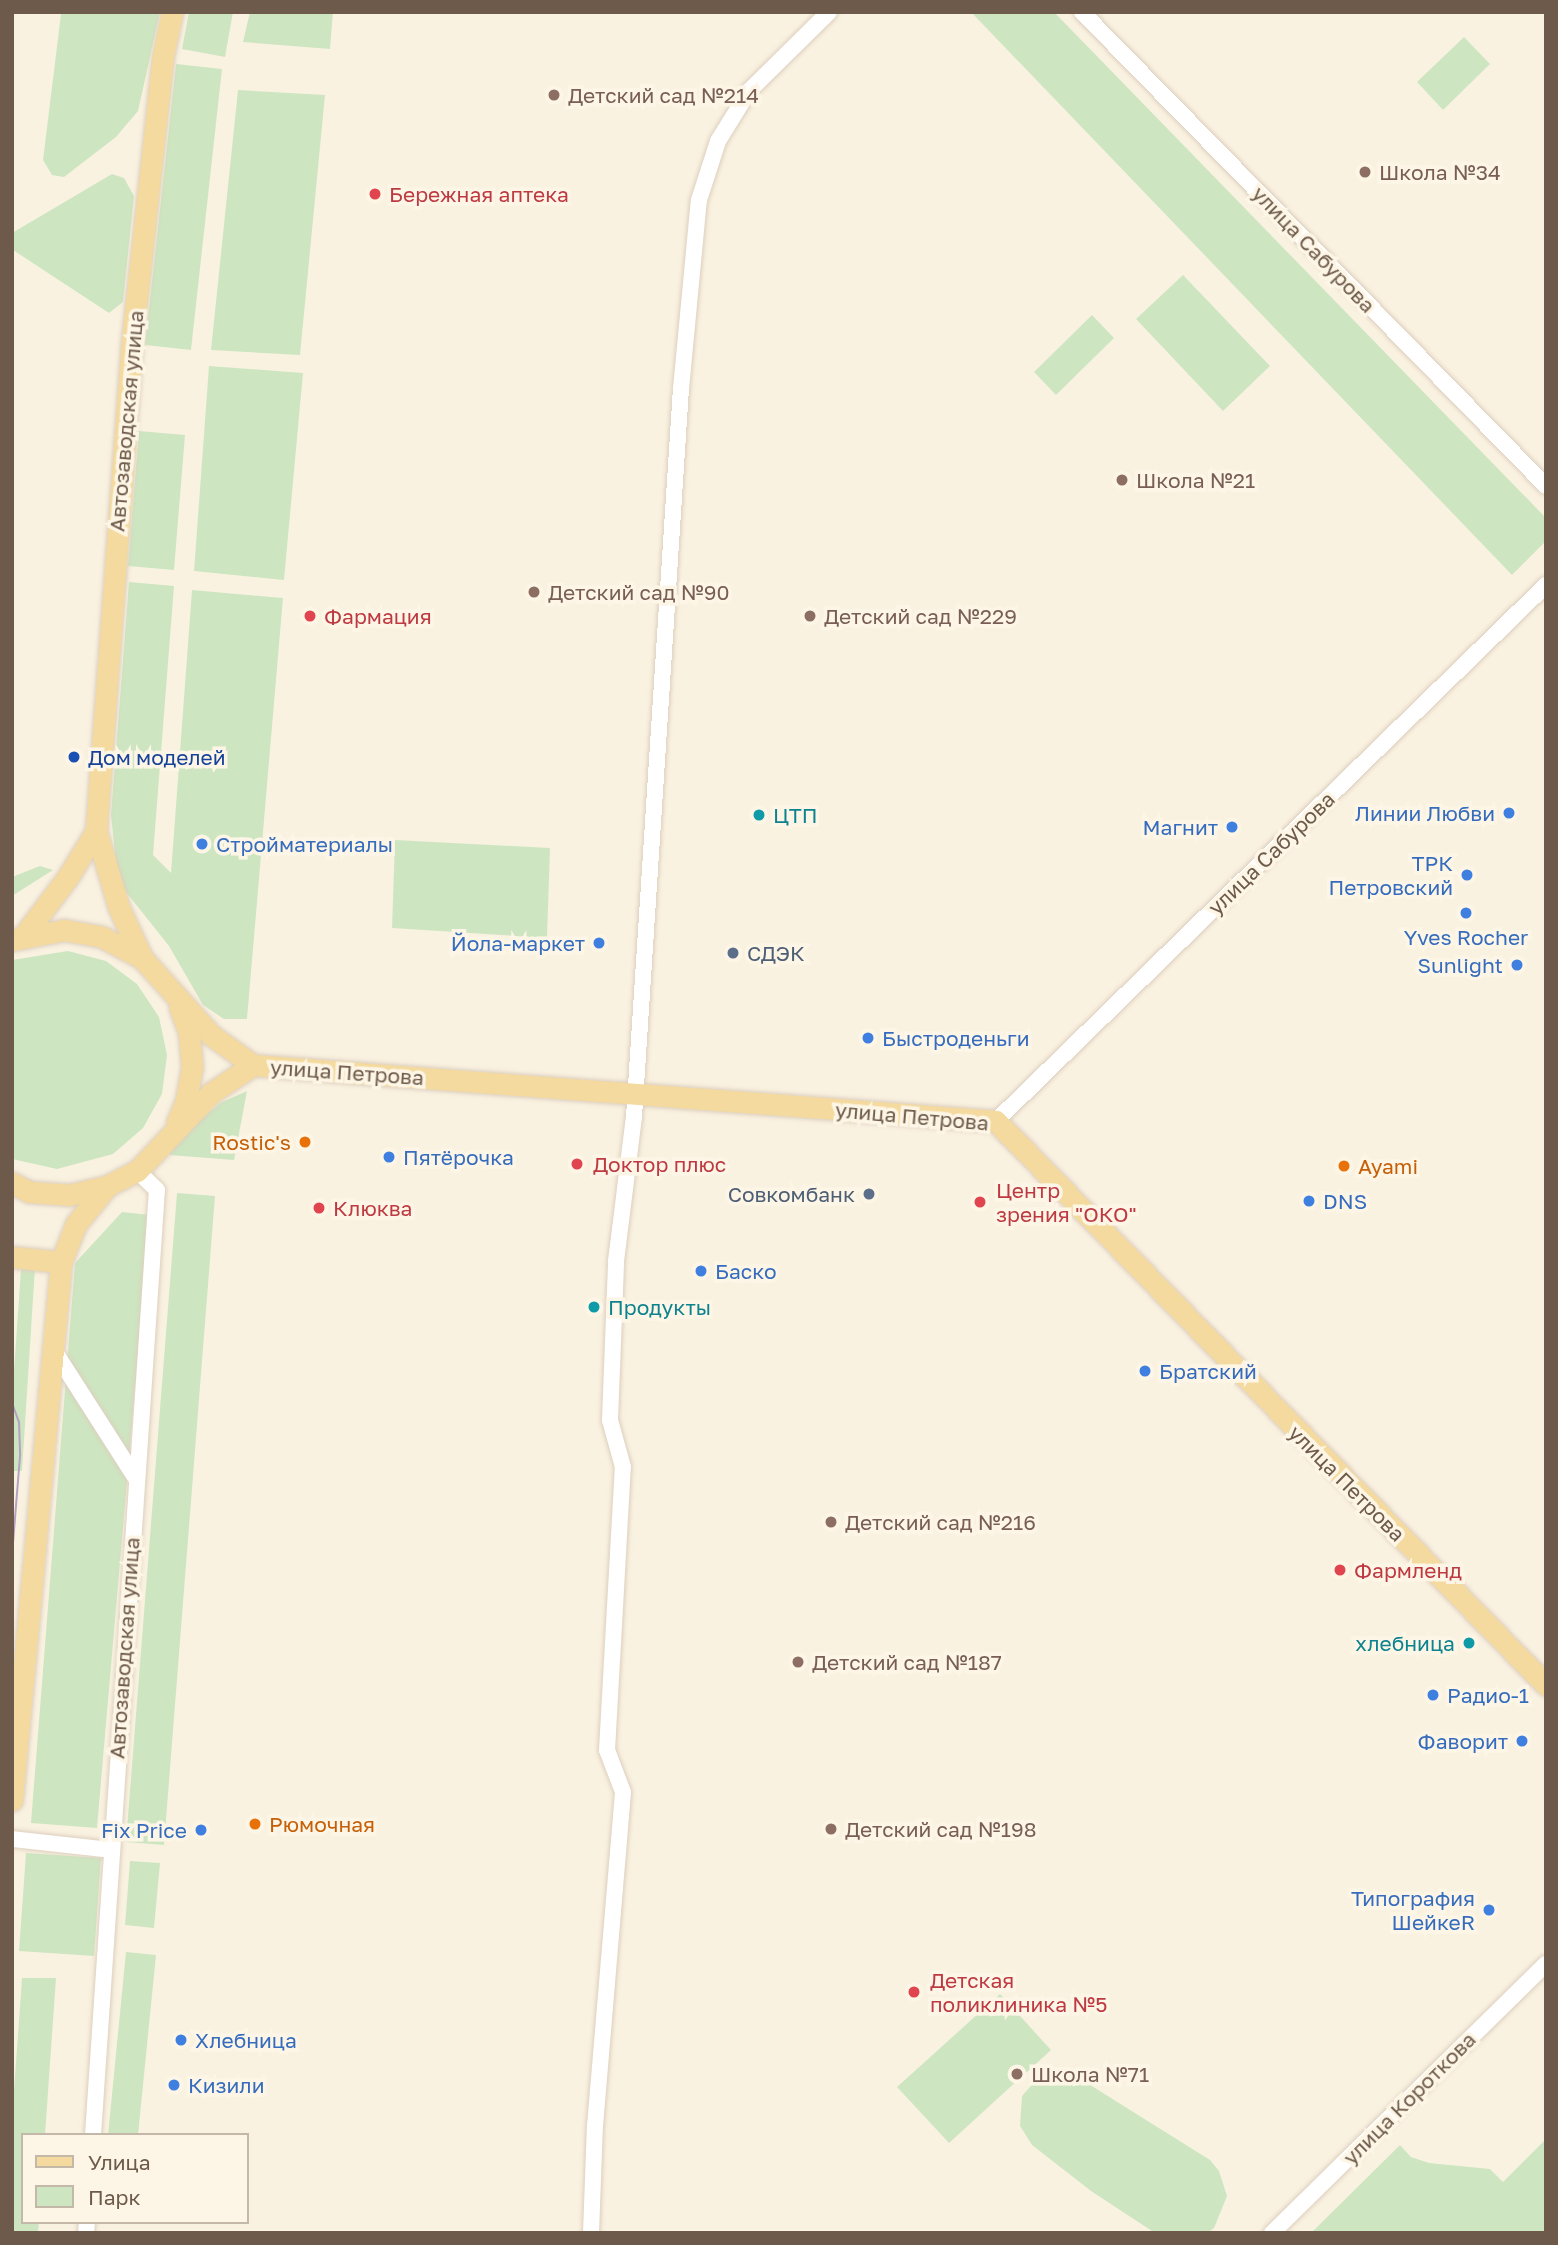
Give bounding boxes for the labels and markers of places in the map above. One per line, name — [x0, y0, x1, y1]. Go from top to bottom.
place label: Детский сад №214 — [568, 82, 759, 108]
marker: Детский сад №214 — [546, 87, 562, 103]
place label: Школа №34 — [1379, 159, 1501, 185]
marker: Школа №34 — [1357, 164, 1373, 180]
place label: Бережная аптека — [389, 181, 569, 207]
marker: Бережная аптека — [367, 186, 383, 202]
place label: Школа №21 — [1136, 467, 1255, 493]
marker: Школа №21 — [1114, 472, 1130, 488]
place label: Детский сад №90 — [548, 579, 730, 605]
marker: Детский сад №90 — [526, 584, 542, 600]
place label: Фармация — [324, 603, 432, 629]
place label: Детский сад №229 — [824, 603, 1017, 629]
marker: Фармация — [302, 608, 318, 624]
marker: Детский сад №229 — [802, 608, 818, 624]
place label: Дом моделей — [88, 744, 226, 770]
marker: Дом моделей — [66, 749, 82, 765]
place label: Линии Любви — [1355, 800, 1495, 826]
place label: ЦТП — [773, 802, 817, 828]
marker: Линии Любви — [1501, 805, 1517, 821]
marker: ЦТП — [751, 807, 767, 823]
place label: Магнит — [1143, 814, 1218, 840]
marker: Магнит — [1224, 819, 1240, 835]
place label: Стройматериалы — [216, 831, 393, 857]
marker: Стройматериалы — [194, 836, 210, 852]
place label: ТРК Петровский — [1328, 850, 1453, 900]
marker: ТРК Петровский — [1459, 867, 1475, 883]
marker: Yves Rocher — [1458, 905, 1474, 921]
place label: Yves Rocher — [1404, 924, 1528, 950]
place label: Йола-маркет — [451, 930, 585, 956]
marker: Йола-маркет — [591, 935, 607, 951]
place label: СДЭК — [747, 940, 805, 966]
marker: СДЭК — [725, 945, 741, 961]
place label: Sunlight — [1418, 952, 1503, 978]
marker: Sunlight — [1509, 957, 1525, 973]
place label: Быстроденьги — [882, 1025, 1030, 1051]
marker: Быстроденьги — [860, 1030, 876, 1046]
place label: Rostic's — [212, 1129, 291, 1155]
marker: Rostic's — [297, 1134, 313, 1150]
place label: Пятёрочка — [403, 1144, 514, 1170]
marker: Пятёрочка — [381, 1149, 397, 1165]
place label: Доктор плюс — [593, 1151, 726, 1177]
place label: Ayami — [1358, 1153, 1418, 1179]
marker: Доктор плюс — [567, 1154, 587, 1174]
marker: Ayami — [1336, 1158, 1352, 1174]
place label: Центр зрения "ОКО" — [996, 1177, 1137, 1227]
place label: Совкомбанк — [728, 1181, 855, 1207]
marker: Совкомбанк — [861, 1186, 877, 1202]
place label: DNS — [1323, 1188, 1367, 1214]
marker: Центр зрения "ОКО" — [970, 1192, 990, 1212]
marker: DNS — [1301, 1193, 1317, 1209]
place label: Клюква — [333, 1195, 412, 1221]
marker: Клюква — [311, 1200, 327, 1216]
place label: Баско — [715, 1258, 777, 1284]
marker: Баско — [693, 1263, 709, 1279]
place label: Продукты — [608, 1294, 711, 1320]
marker: Продукты — [586, 1299, 602, 1315]
place label: Братский — [1159, 1358, 1257, 1384]
marker: Братский — [1137, 1363, 1153, 1379]
place label: Детский сад №216 — [845, 1509, 1036, 1535]
marker: Детский сад №216 — [823, 1514, 839, 1530]
place label: Фармленд — [1354, 1557, 1462, 1583]
marker: Фармленд — [1332, 1562, 1348, 1578]
place label: хлебница — [1355, 1630, 1455, 1656]
marker: хлебница — [1461, 1635, 1477, 1651]
place label: Детский сад №187 — [812, 1649, 1002, 1675]
marker: Детский сад №187 — [790, 1654, 806, 1670]
place label: Радио-1 — [1447, 1682, 1529, 1708]
marker: Радио-1 — [1425, 1687, 1441, 1703]
place label: Фаворит — [1418, 1728, 1508, 1754]
marker: Фаворит — [1514, 1733, 1530, 1749]
place label: Рюмочная — [269, 1811, 375, 1837]
marker: Рюмочная — [247, 1816, 263, 1832]
place label: Детский сад №198 — [845, 1816, 1037, 1842]
place label: Fix Price — [101, 1817, 187, 1843]
marker: Детский сад №198 — [823, 1821, 839, 1837]
marker: Fix Price — [193, 1822, 209, 1838]
place label: Типография ШейкеR — [1351, 1885, 1475, 1935]
marker: Типография ШейкеR — [1481, 1902, 1497, 1918]
place label: Детская поликлиника №5 — [930, 1967, 1107, 2017]
marker: Детская поликлиника №5 — [904, 1982, 924, 2002]
place label: Хлебница — [195, 2027, 297, 2053]
marker: Хлебница — [173, 2032, 189, 2048]
place label: Школа №71 — [1031, 2061, 1149, 2087]
marker: Школа №71 — [1009, 2066, 1025, 2082]
place label: Кизили — [188, 2072, 264, 2098]
marker: Кизили — [166, 2077, 182, 2093]

